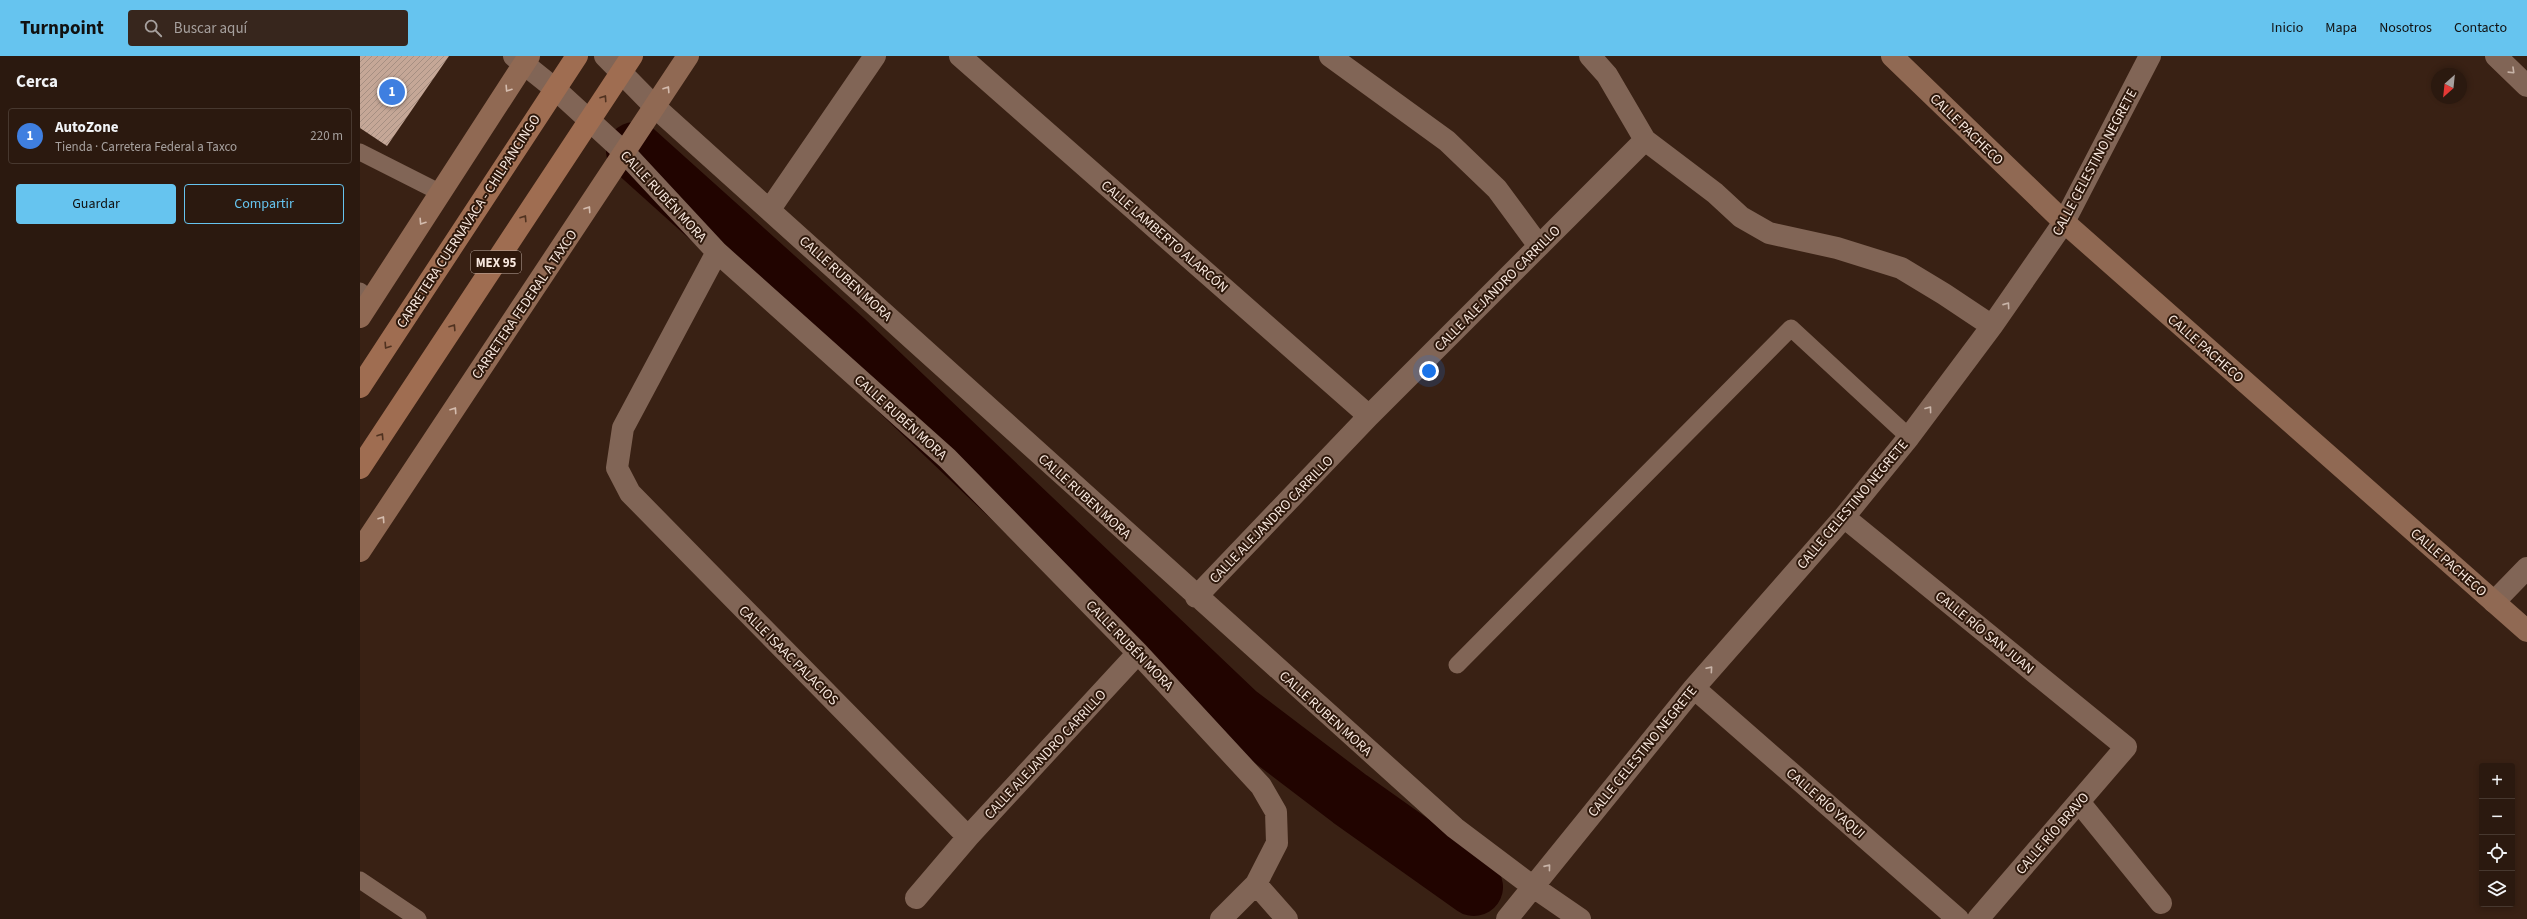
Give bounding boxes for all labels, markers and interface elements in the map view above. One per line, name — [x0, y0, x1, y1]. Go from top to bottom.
search box — [128, 10, 408, 46]
text: Turnpoint — [20, 15, 104, 42]
icon: search — [142, 17, 164, 39]
text: Buscar aquí — [174, 18, 247, 39]
text: Inicio — [2271, 18, 2303, 38]
text: Mapa — [2325, 18, 2357, 38]
text: Nosotros — [2379, 18, 2432, 38]
text: Contacto — [2454, 18, 2507, 38]
one-way arrow — [2507, 66, 2514, 73]
north arrow — [2431, 68, 2467, 104]
text: Cerca — [16, 70, 58, 94]
pin: 1 — [379, 77, 405, 107]
one-way arrow — [505, 85, 513, 92]
street label: CALLE CELESTINO NEGRETE — [2048, 85, 2142, 239]
one-way arrow — [662, 86, 670, 93]
street label: CALLE PACHECO — [1925, 89, 2008, 170]
one-way arrow — [599, 95, 607, 102]
street label: CARRETERA CUERNAVACA - CHILPANCINGO — [392, 111, 546, 332]
text: AutoZone — [55, 117, 118, 138]
text: 1 — [27, 127, 33, 145]
text: 220 m — [310, 127, 343, 145]
text: Tienda · Carretera Federal a Taxco — [55, 138, 237, 156]
street label: CALLE RUBÉN MORA — [615, 146, 711, 247]
street label: CALLE LAMBERTO ALARCÓN — [1096, 176, 1232, 298]
button: Guardar — [16, 184, 176, 224]
button: Compartir — [184, 184, 344, 224]
one-way arrow — [583, 206, 590, 213]
one-way arrow — [519, 215, 527, 222]
one-way arrow — [419, 218, 427, 225]
street label: CALLE ALEJANDRO CARRILLO — [1430, 221, 1565, 356]
street label: CARRETERA FEDERAL A TAXCO — [467, 226, 582, 383]
street label: CALLE RUBEN MORA — [794, 232, 896, 326]
road number: MEX 95 — [471, 251, 521, 273]
one-way arrow — [2002, 302, 2010, 309]
street label: CALLE PACHECO — [2163, 310, 2248, 388]
one-way arrow — [448, 324, 456, 331]
one-way arrow — [384, 342, 391, 349]
your location — [1419, 361, 1439, 381]
street label: CALLE RUBÉN MORA — [849, 371, 951, 465]
one-way arrow — [1924, 407, 1931, 414]
one-way arrow — [449, 408, 456, 415]
one-way arrow — [377, 433, 384, 440]
street label: CALLE CELESTINO NEGRETE — [1792, 435, 1913, 574]
street label: CALLE RUBEN MORA — [1033, 450, 1135, 544]
street label: CALLE ALEJANDRO CARRILLO — [1205, 451, 1338, 588]
one-way arrow — [377, 516, 384, 523]
street label: CALLE PACHECO — [2406, 524, 2491, 602]
street label: CALLE RÍO SAN JUAN — [1931, 587, 2038, 679]
street label: CALLE RUBÉN MORA — [1081, 596, 1178, 696]
street label: CALLE ISAAC PALACIOS — [734, 601, 843, 710]
one-way arrow — [1706, 666, 1713, 674]
street label: CALLE RUBEN MORA — [1274, 667, 1376, 761]
street label: CALLE CELESTINO NEGRETE — [1583, 682, 1702, 822]
street label: CALLE ALEJANDRO CARRILLO — [980, 685, 1111, 824]
map controls — [2479, 763, 2515, 907]
button: + — [2479, 763, 2515, 799]
street label: CALLE RÍO YAQUI — [1781, 764, 1869, 844]
street label: CALLE RÍO BRAVO — [2011, 788, 2094, 879]
button: − — [2479, 799, 2515, 835]
button: locate — [2479, 835, 2515, 871]
one-way arrow — [1543, 865, 1550, 872]
button: layers — [2479, 871, 2515, 907]

